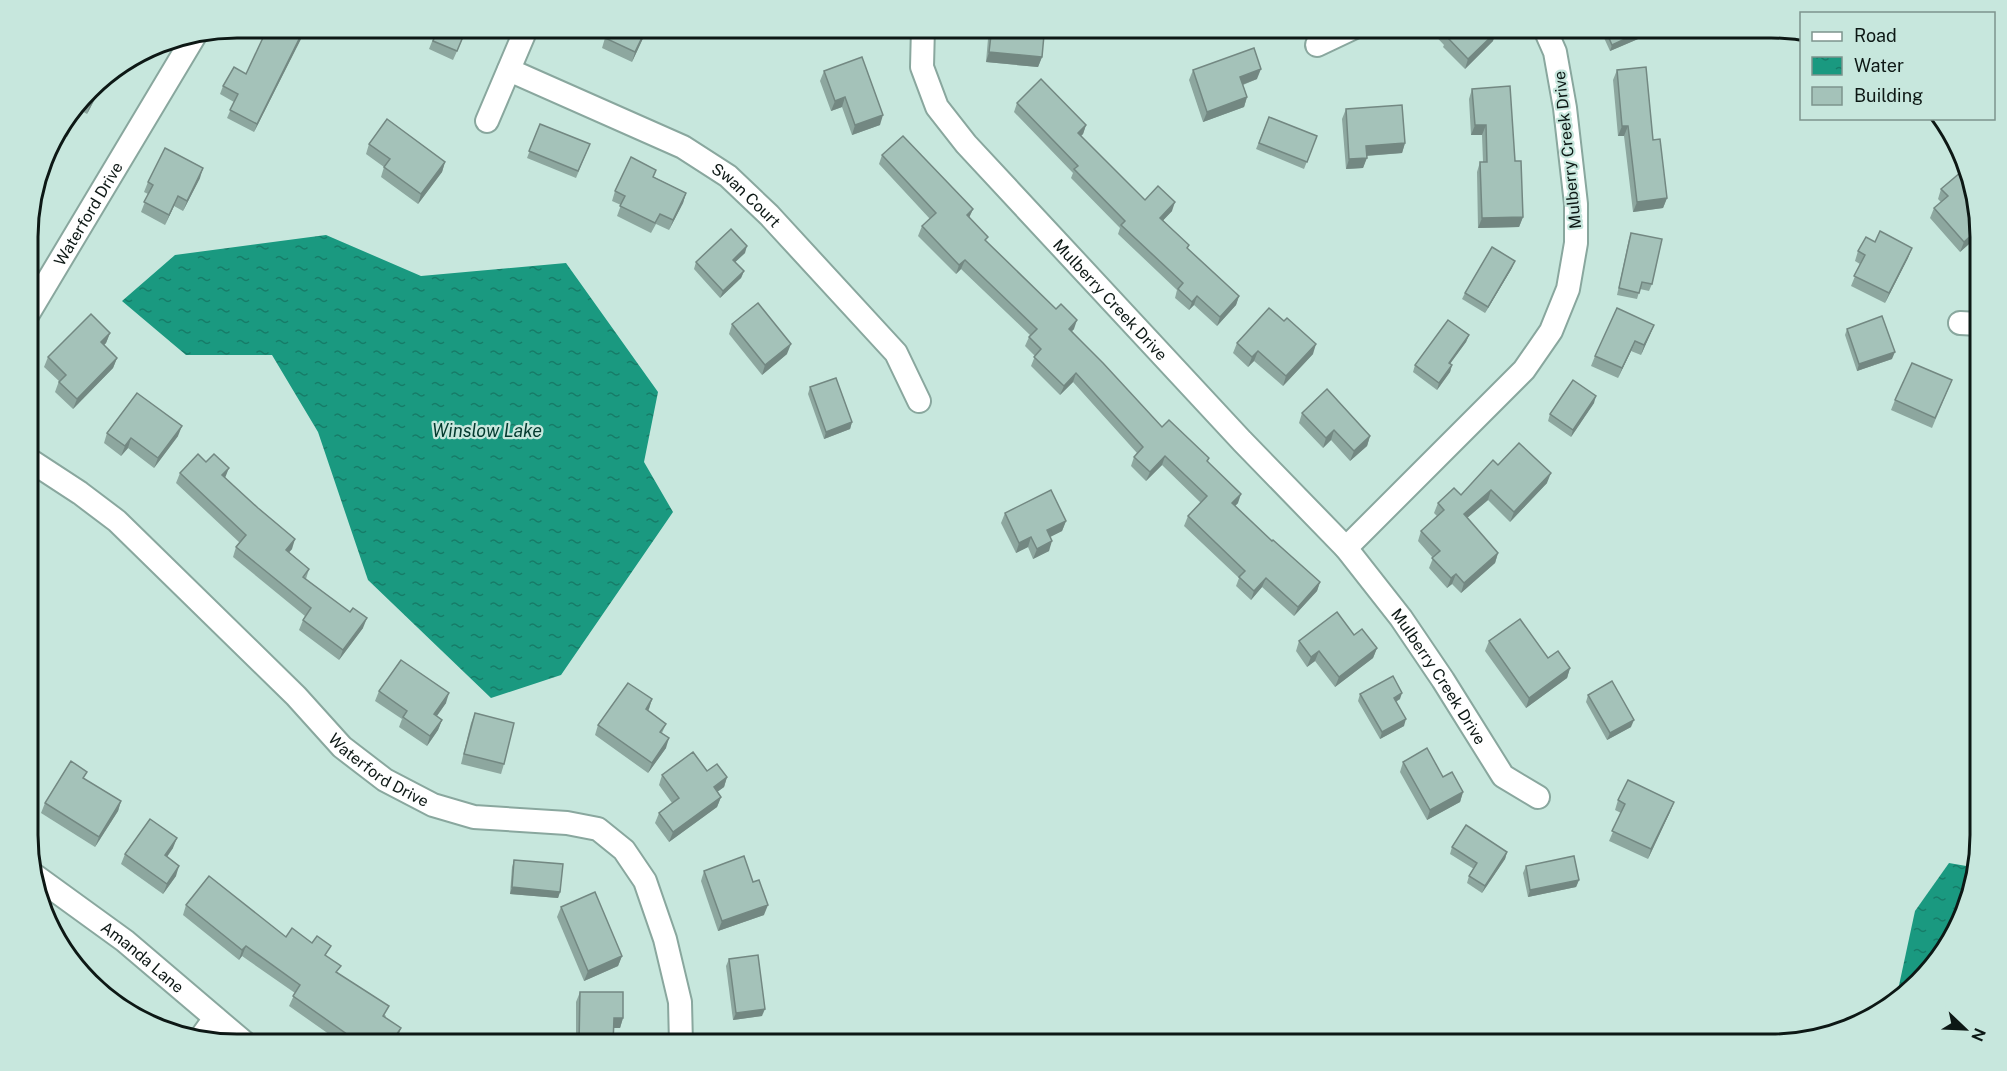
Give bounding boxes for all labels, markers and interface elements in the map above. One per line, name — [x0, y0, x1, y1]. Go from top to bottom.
legend — [1800, 12, 1995, 120]
text: Road — [1854, 25, 1897, 46]
text: Water — [1854, 55, 1904, 76]
street label: Mulberry Creek Drive — [1550, 70, 1585, 230]
text: Building — [1854, 85, 1923, 106]
street label: Waterford Drive — [50, 158, 127, 269]
street label: Swan Court — [708, 159, 784, 231]
street label: Mulberry Creek Drive — [1049, 235, 1171, 364]
water label: Winslow Lake — [432, 420, 542, 441]
street label: Mulberry Creek Drive — [1387, 605, 1490, 748]
street label: Waterford Drive — [324, 730, 432, 811]
street label: Amanda Lane — [97, 918, 188, 997]
north arrow — [1935, 999, 1995, 1059]
text: N — [1967, 1025, 1990, 1044]

